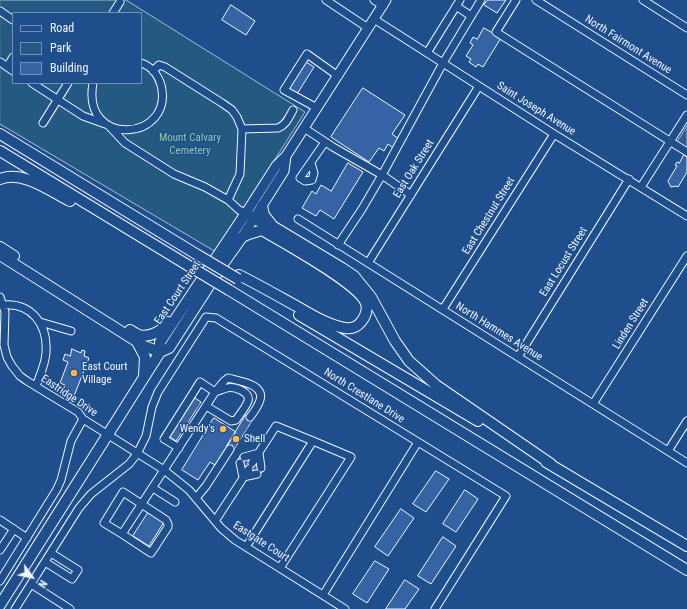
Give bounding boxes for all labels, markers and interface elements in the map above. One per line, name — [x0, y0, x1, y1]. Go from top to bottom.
legend — [12, 12, 142, 84]
street label: North Fairmont Avenue — [582, 13, 674, 77]
text: Road — [50, 21, 74, 35]
text: Park — [50, 41, 71, 55]
text: Building — [50, 61, 88, 75]
street label: Saint Joseph Avenue — [494, 79, 578, 139]
park label: Mount Calvary Cemetery — [159, 131, 221, 157]
street label: East Oak Street — [391, 137, 437, 201]
street label: East Chestnut Street — [460, 175, 518, 257]
street label: East Locust Street — [537, 225, 591, 299]
street label: East Court Street — [152, 259, 204, 327]
street label: Linden Street — [610, 296, 652, 352]
street label: North Hammes Avenue — [453, 300, 545, 364]
place label: East Court Village — [82, 360, 127, 386]
street label: North Crestlane Drive — [321, 366, 407, 426]
marker: East Court Village — [69, 368, 79, 378]
street label: Eastridge Drive — [38, 372, 100, 420]
place label: Wendy's — [180, 422, 215, 436]
marker: Wendy's — [218, 424, 228, 434]
place label: Shell — [244, 432, 265, 446]
marker: Shell — [231, 434, 241, 444]
street label: Eastgate Court — [230, 519, 292, 565]
north arrow — [12, 557, 52, 597]
text: N — [35, 577, 50, 590]

